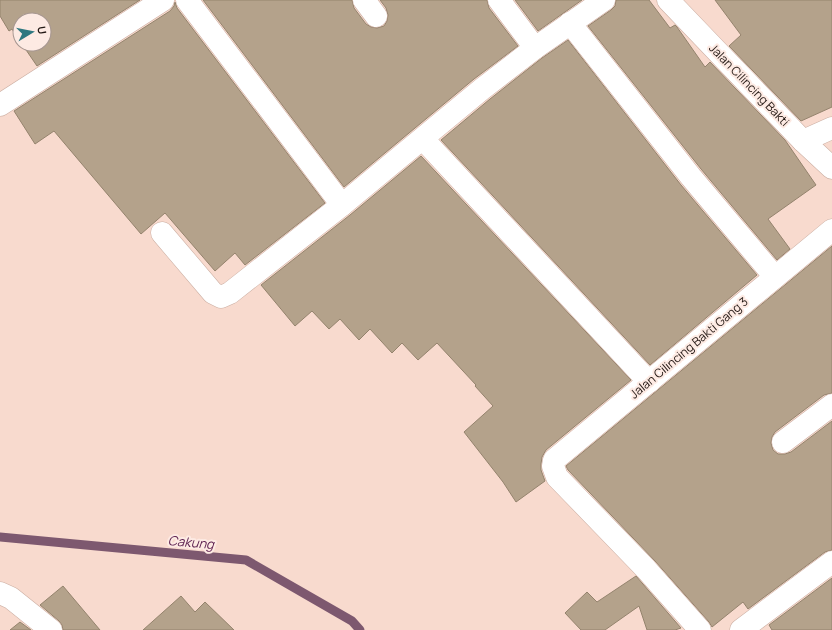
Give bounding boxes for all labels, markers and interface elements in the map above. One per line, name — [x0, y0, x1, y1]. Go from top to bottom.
north arrow — [12, 12, 52, 52]
text: U — [34, 25, 50, 35]
street label: Jalan Cilincing Bakti — [705, 40, 793, 130]
street label: Jalan Cilincing Bakti Gang 3 — [626, 293, 751, 402]
water label: Cakung — [167, 531, 216, 553]

